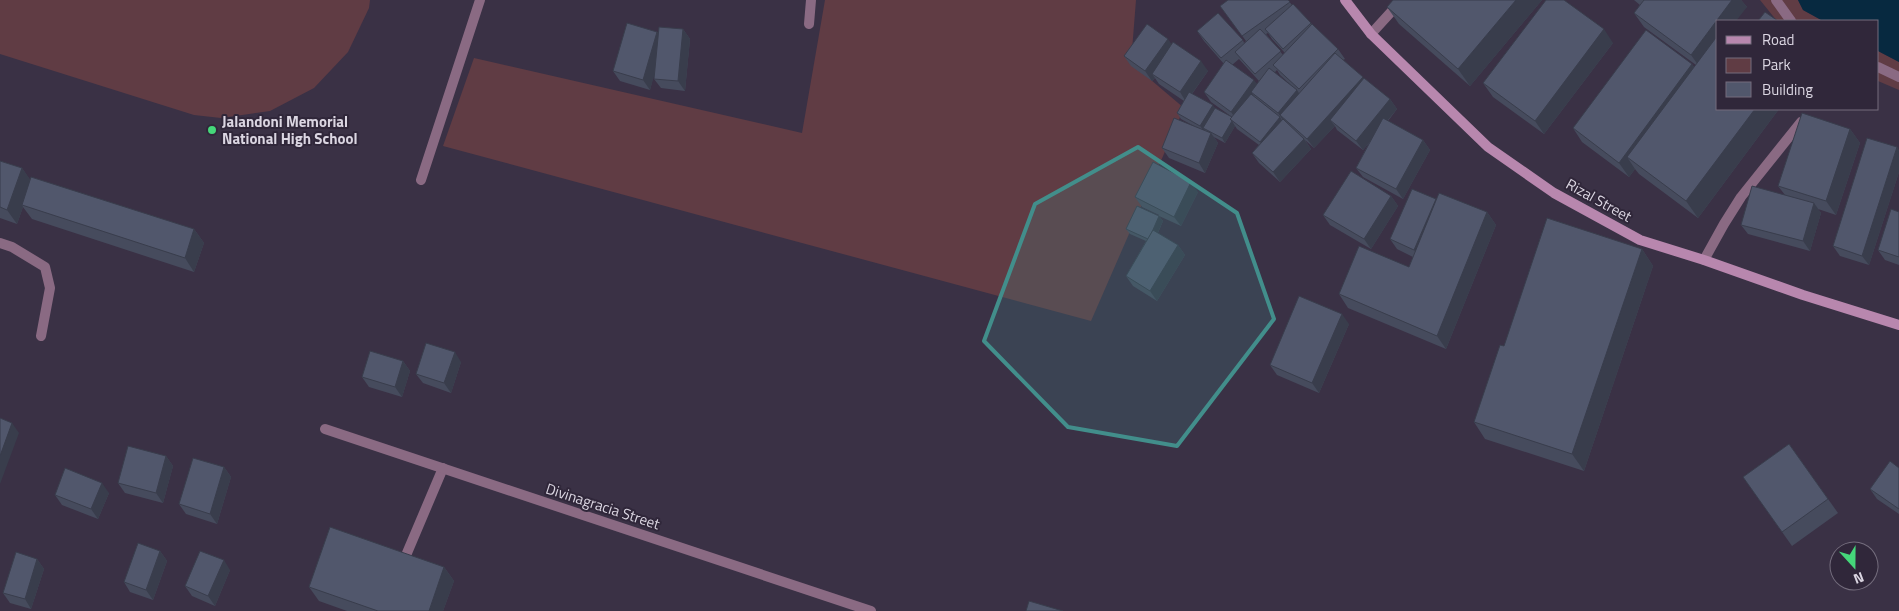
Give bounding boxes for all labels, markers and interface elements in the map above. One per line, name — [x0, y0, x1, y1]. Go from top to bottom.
legend — [1716, 20, 1879, 110]
text: Road — [1762, 28, 1794, 51]
text: Park — [1762, 53, 1791, 76]
text: Building — [1762, 78, 1813, 101]
place label: Jalandoni Memorial National High School — [222, 110, 357, 150]
marker: Jalandoni Memorial National High School — [206, 124, 218, 136]
street label: Rizal Street — [1562, 172, 1637, 228]
street label: Divinagracia Street — [543, 477, 664, 536]
north arrow — [1829, 541, 1879, 591]
text: N — [1851, 567, 1867, 590]

